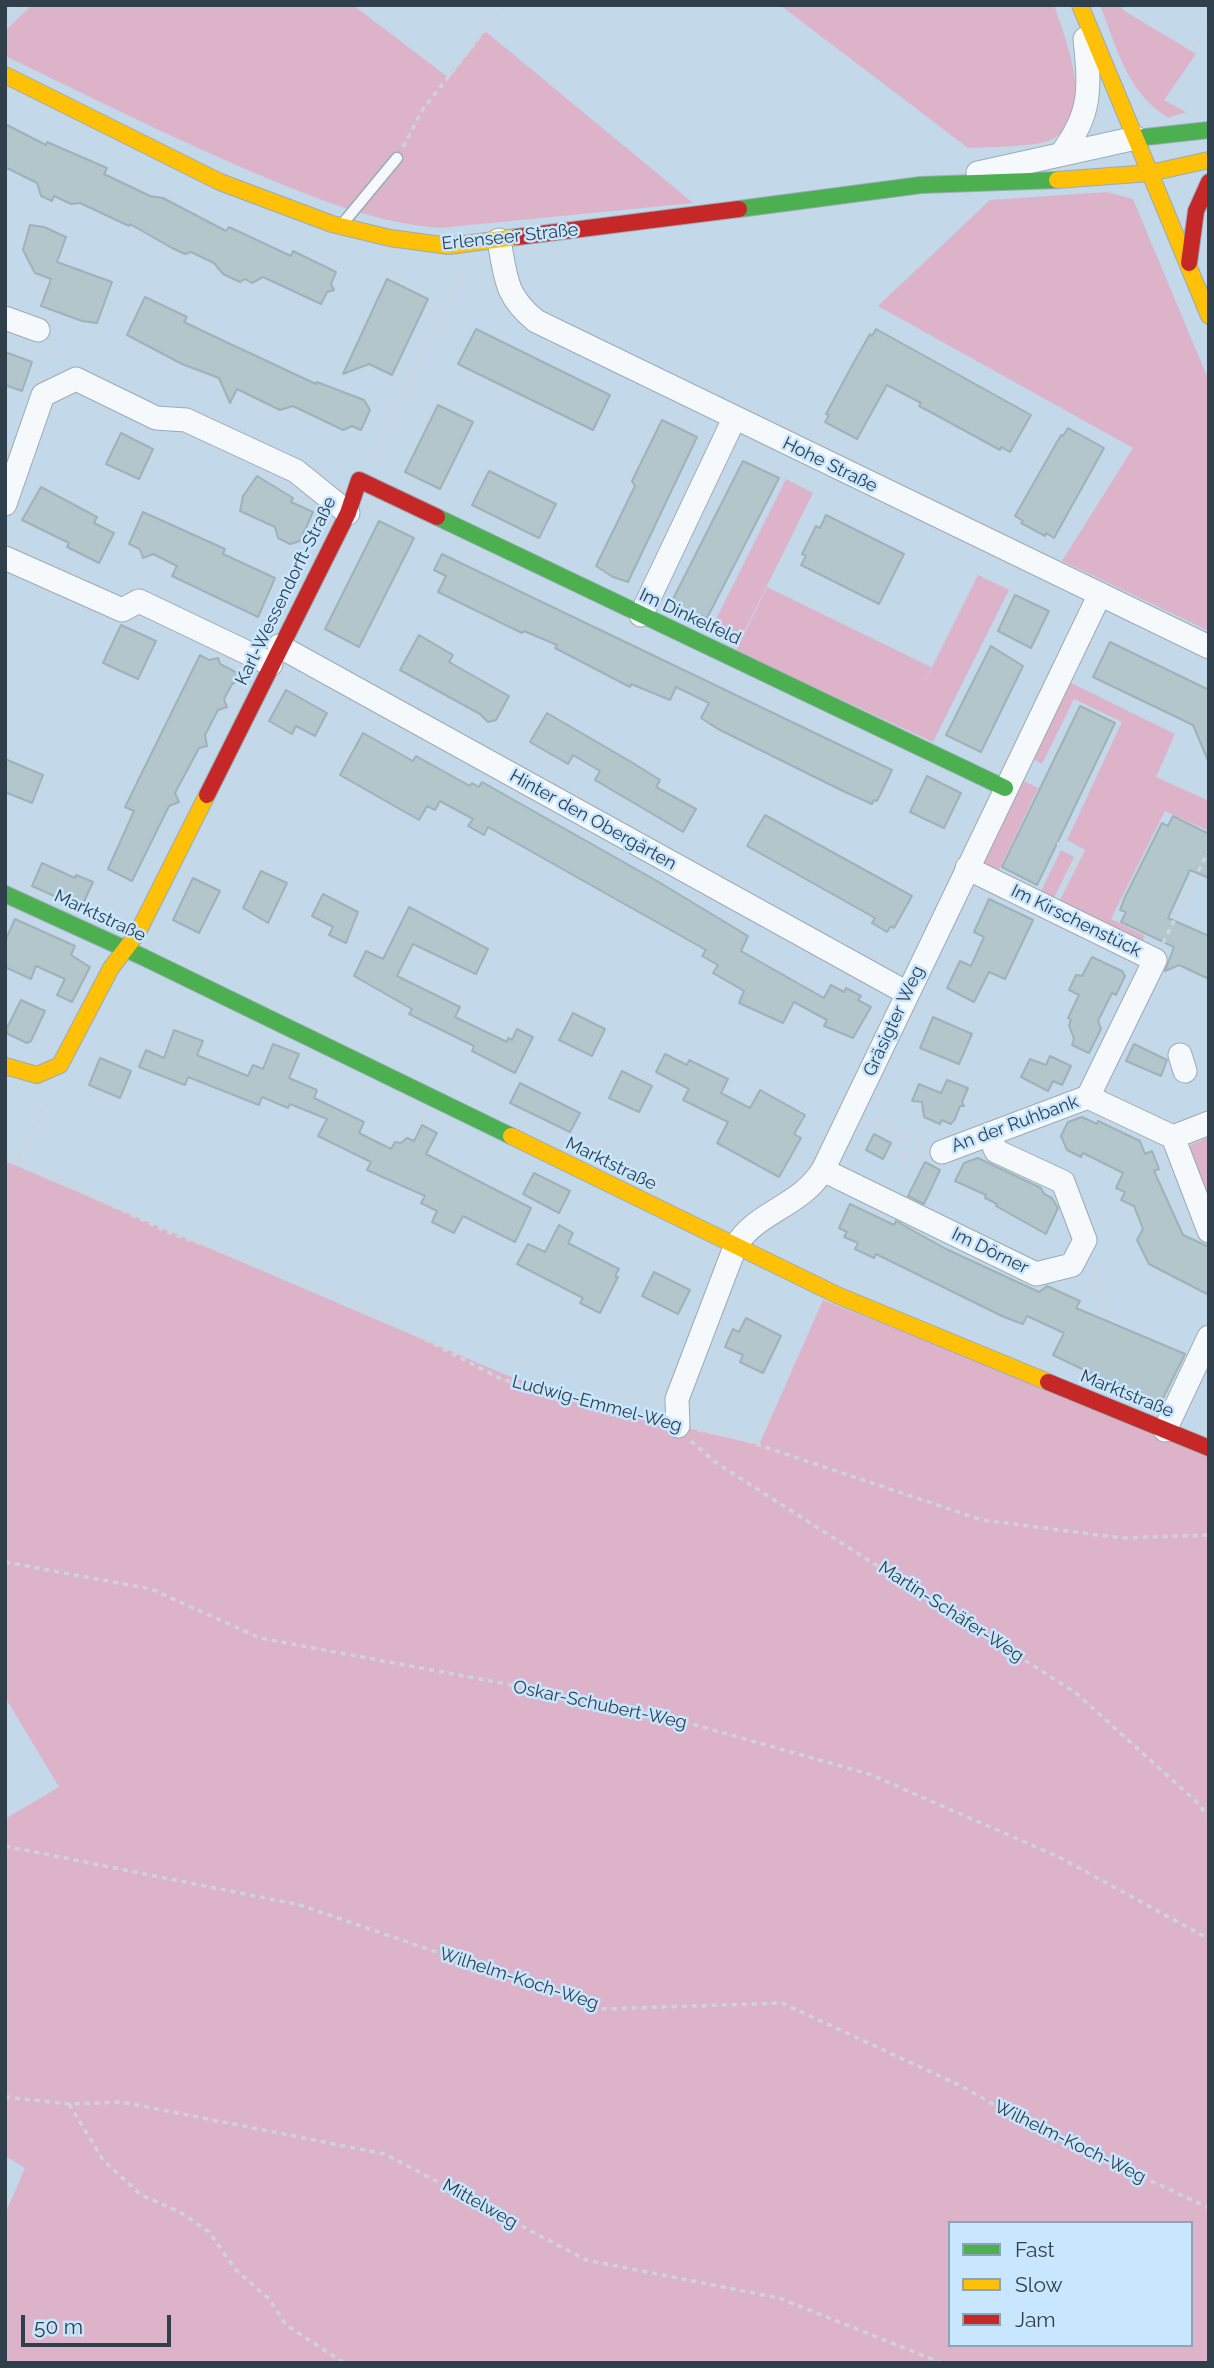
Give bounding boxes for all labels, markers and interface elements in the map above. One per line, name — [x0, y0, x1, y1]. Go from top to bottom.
street label: Erlenseer Straße — [441, 219, 579, 255]
street label: Hohe Straße — [779, 433, 881, 497]
street label: Karl-Wessendorft-Straße — [231, 493, 341, 689]
street label: Im Dinkelfeld — [636, 584, 744, 650]
street label: Hinter den Obergärten — [506, 765, 680, 875]
street label: Im Kirschenstück — [1007, 880, 1145, 962]
street label: Marktstraße — [51, 885, 149, 947]
street label: Gräsigter Weg — [859, 962, 929, 1080]
street label: An der Ruhbank — [949, 1091, 1081, 1157]
street label: Marktstraße — [562, 1133, 660, 1195]
street label: Im Dörner — [948, 1223, 1032, 1279]
street label: Marktstraße — [1077, 1366, 1177, 1422]
street label: Ludwig-Emmel-Weg — [510, 1371, 684, 1437]
street label: Martin-Schäfer-Weg — [874, 1557, 1028, 1667]
street label: Oskar-Schubert-Weg — [511, 1676, 689, 1734]
street label: Wilhelm-Koch-Weg — [437, 1943, 601, 2015]
street label: Wilhelm-Koch-Weg — [991, 2096, 1149, 2188]
street label: Mittelweg — [439, 2174, 521, 2234]
legend — [948, 2221, 1193, 2347]
text: Fast — [1015, 2237, 1055, 2262]
text: Slow — [1015, 2272, 1063, 2297]
scale bar — [24, 2302, 175, 2346]
text: Jam — [1015, 2307, 1056, 2332]
text: 50 m — [34, 2314, 83, 2339]

